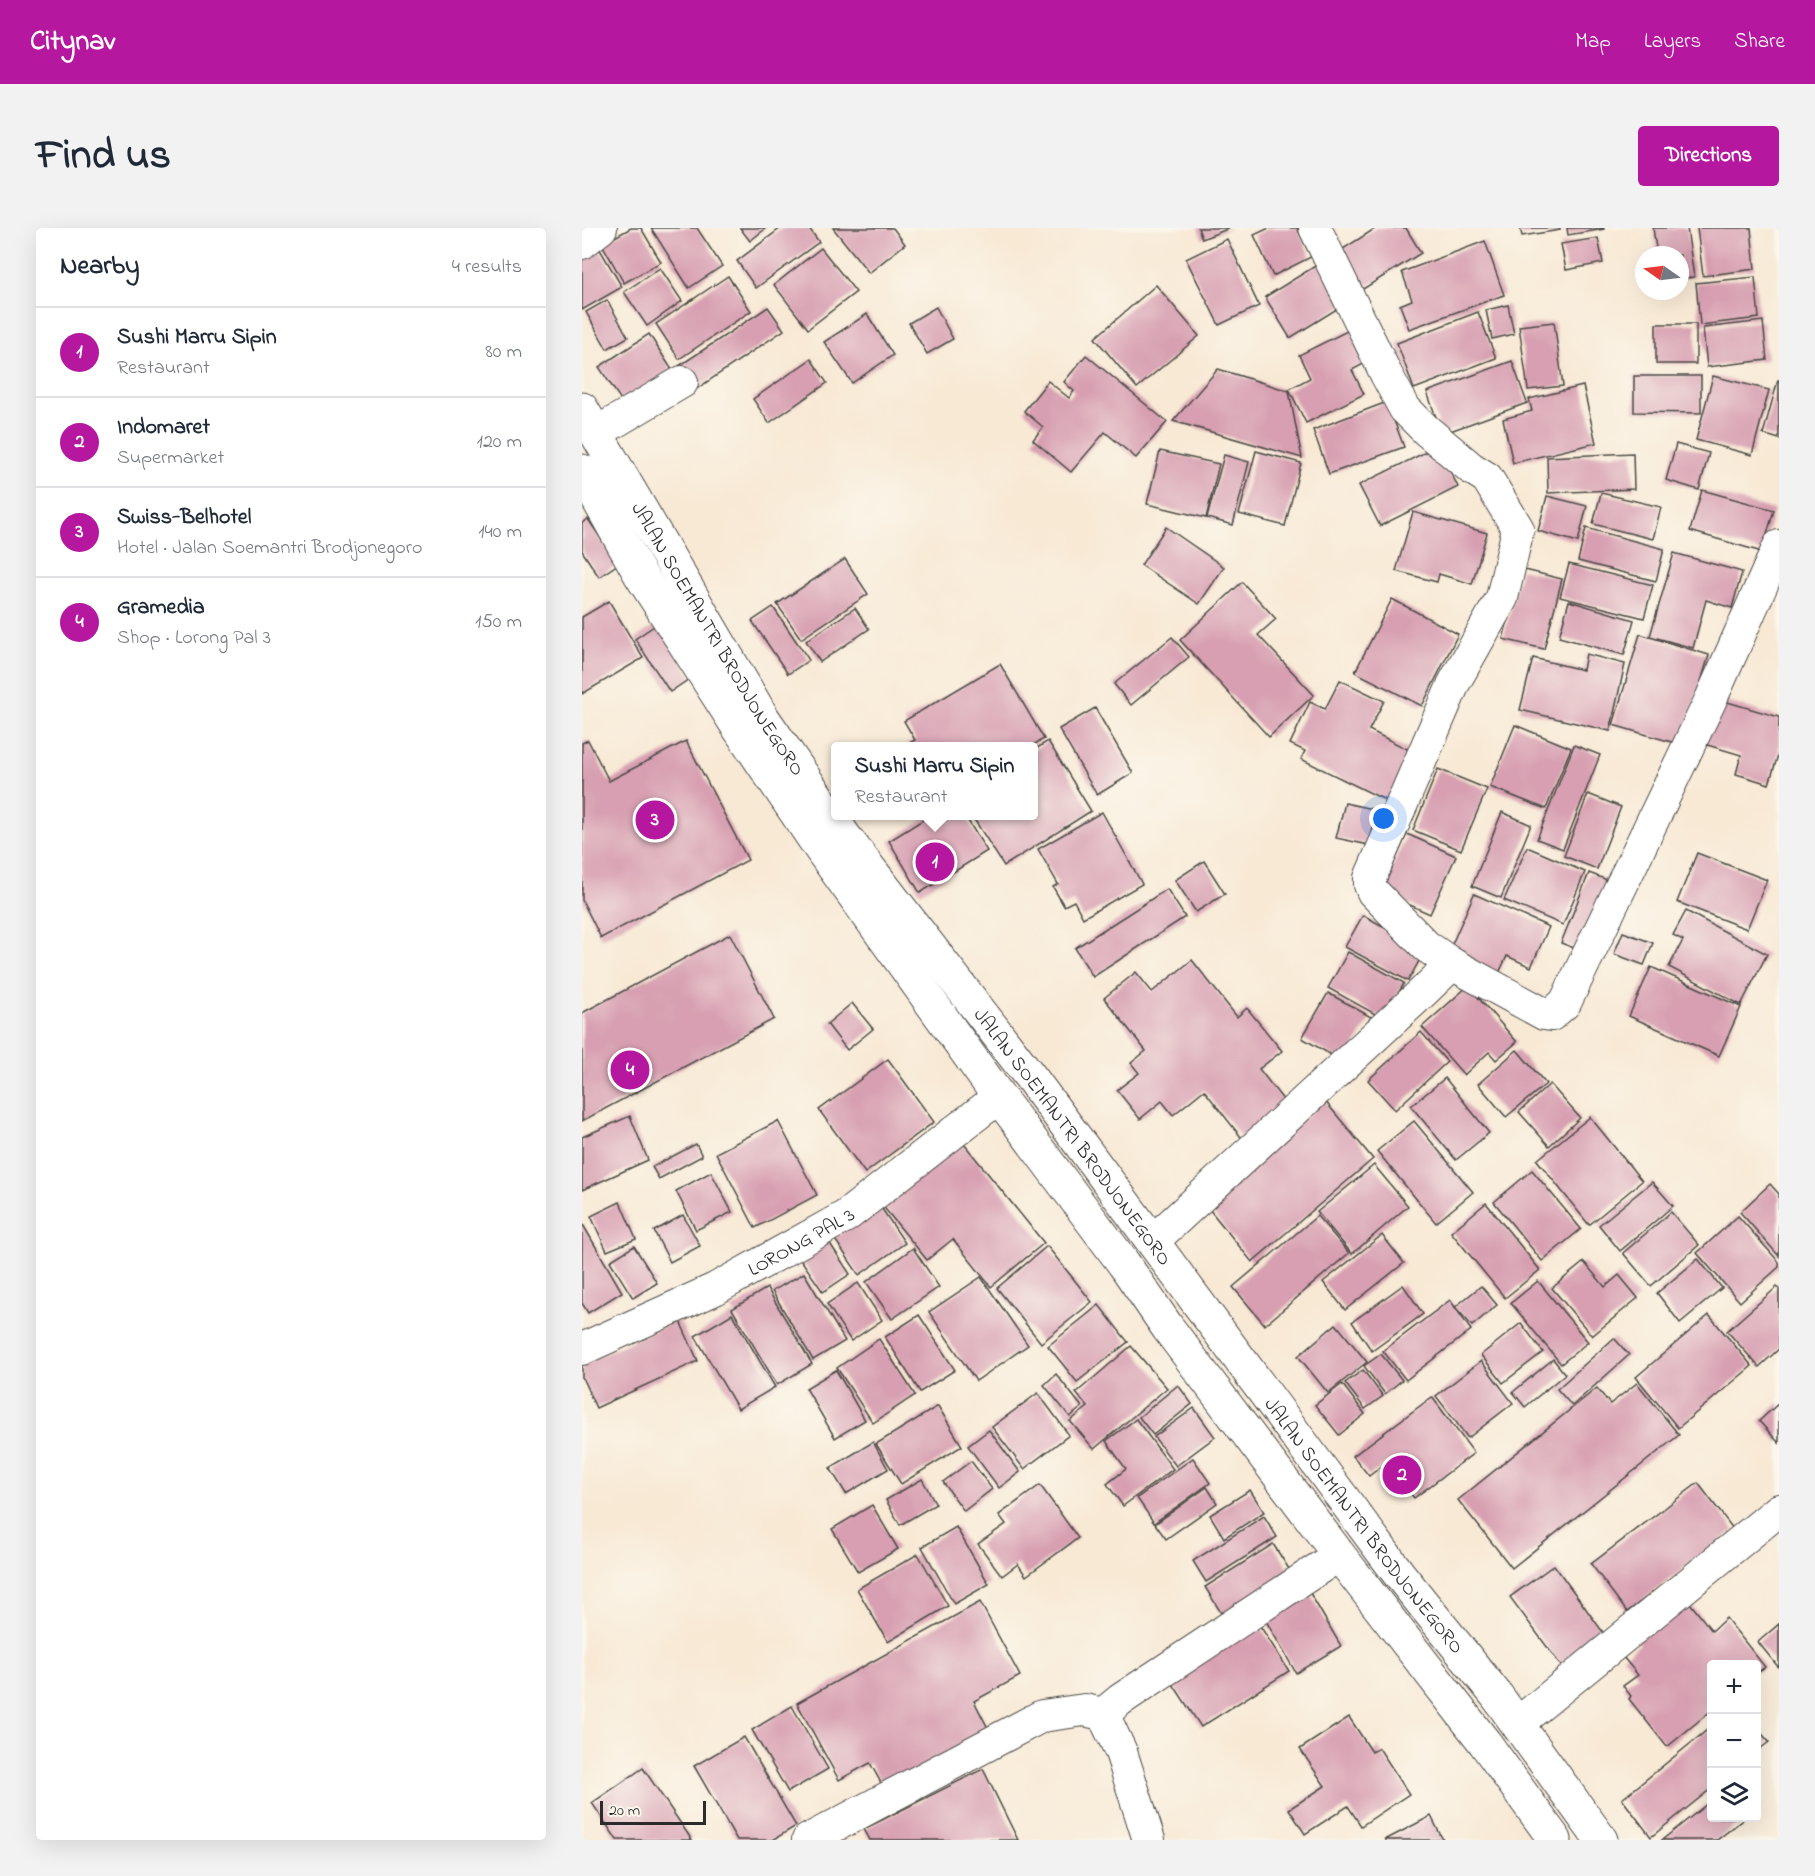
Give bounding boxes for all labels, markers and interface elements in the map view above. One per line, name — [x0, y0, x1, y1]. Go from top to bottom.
text: Citynav — [30, 22, 115, 63]
text: Map — [1575, 27, 1611, 57]
text: Layers — [1644, 27, 1701, 57]
text: Share — [1734, 27, 1785, 57]
text: Find us — [36, 126, 171, 187]
button: Directions — [1638, 126, 1779, 186]
north arrow — [1635, 246, 1689, 300]
text: Nearby — [60, 248, 139, 286]
text: 4 results — [452, 253, 522, 282]
text: Sushi Marru Sipin — [117, 322, 277, 354]
text: 1 — [76, 338, 83, 367]
text: 80 m — [485, 338, 522, 367]
text: Restaurant — [117, 354, 210, 383]
text: Indomaret — [117, 412, 210, 444]
text: 2 — [75, 428, 84, 457]
text: 120 m — [477, 428, 522, 457]
text: Supermarket — [117, 444, 224, 473]
street label: JALAN SOEMANTRI BRODJONEGORO — [623, 497, 811, 782]
text: Swiss-Belhotel — [117, 502, 251, 534]
text: 3 — [75, 518, 84, 547]
text: 140 m — [478, 518, 522, 547]
text: Hotel · Jalan Soemantri Brodjonegoro — [117, 534, 422, 563]
text: Gramedia — [117, 592, 205, 624]
text: 4 — [75, 608, 84, 637]
text: 150 m — [475, 608, 522, 637]
text: Shop · Lorong Pal 3 — [117, 624, 271, 653]
popup — [831, 742, 1038, 820]
text: Sushi Marru Sipin — [855, 751, 1014, 783]
text: Restaurant — [855, 783, 947, 812]
pin: 3 — [636, 798, 674, 842]
your location — [1369, 804, 1398, 833]
pin: 1 — [916, 840, 954, 884]
street label: JALAN SOEMANTRI BRODJONEGORO — [965, 1003, 1178, 1272]
pin: 4 — [610, 1048, 650, 1092]
street label: LORONG PAL 3 — [743, 1202, 862, 1285]
street label: JALAN SOEMANTRI BRODJONEGORO — [1256, 1392, 1470, 1661]
pin: 2 — [1382, 1452, 1422, 1498]
map controls — [1707, 1660, 1761, 1822]
button: + — [1707, 1660, 1761, 1714]
button: − — [1707, 1714, 1761, 1768]
button: layers — [1707, 1768, 1761, 1822]
scale bar — [600, 1798, 706, 1826]
text: 20 m — [609, 1799, 640, 1823]

